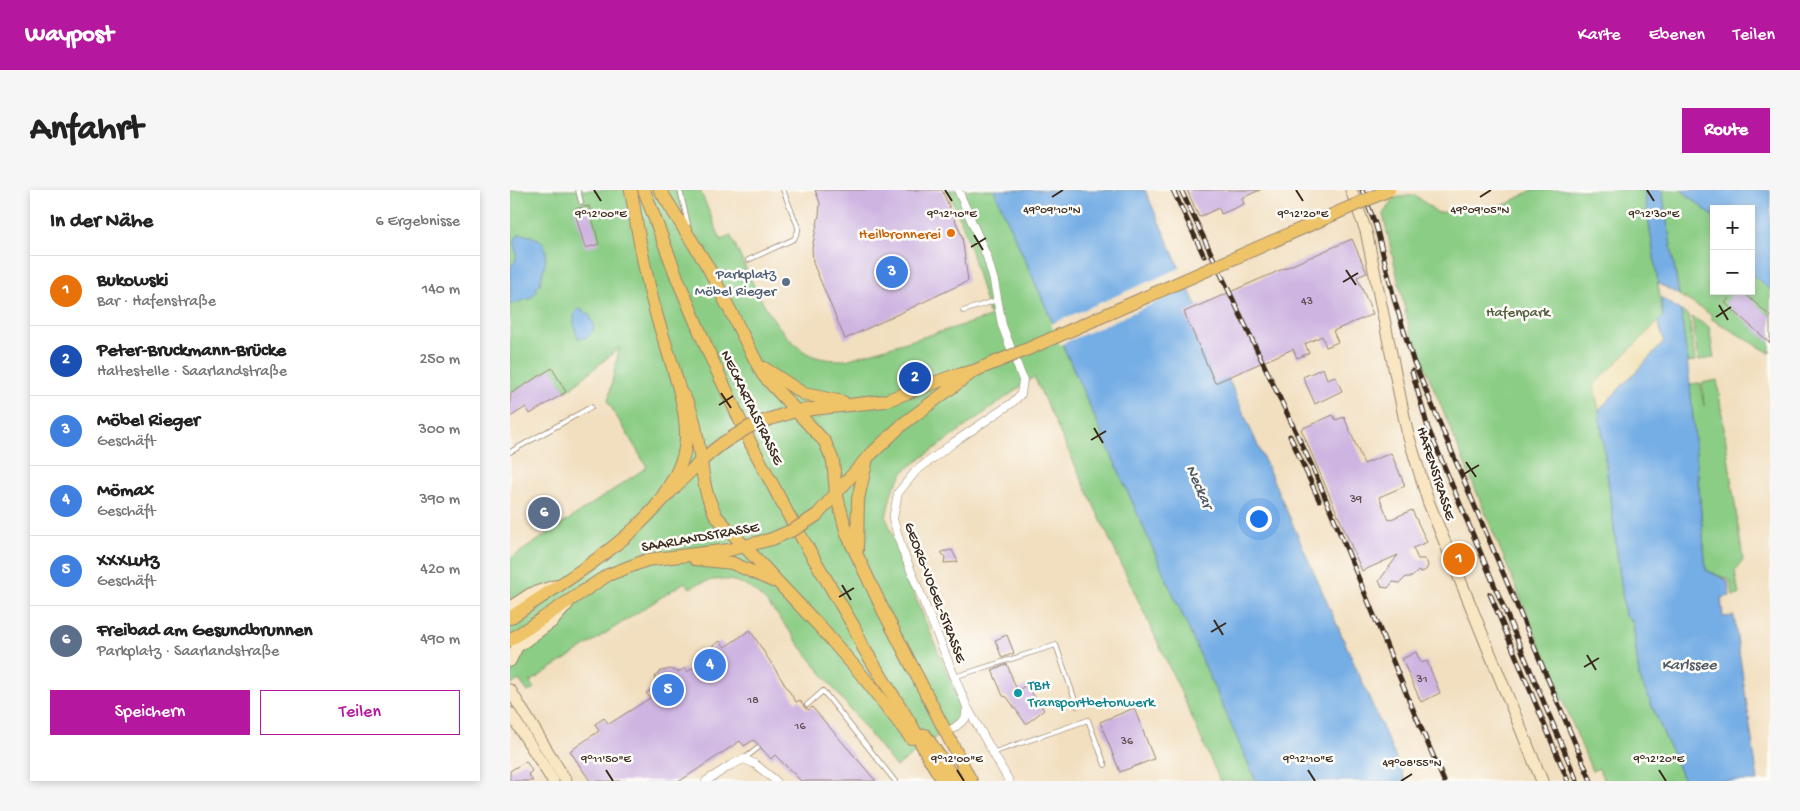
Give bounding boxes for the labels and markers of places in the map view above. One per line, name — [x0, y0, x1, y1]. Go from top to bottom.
place label: Heilbronnerei — [859, 226, 941, 244]
marker: Heilbronnerei — [945, 227, 957, 239]
pin: 3 — [876, 253, 908, 291]
place label: Parkplatz Möbel Rieger — [695, 266, 778, 301]
marker: Parkplatz Möbel Rieger — [780, 276, 792, 288]
pin: 2 — [899, 359, 931, 397]
pin: 6 — [528, 494, 560, 532]
pin: 1 — [1443, 540, 1475, 578]
pin: 4 — [694, 646, 726, 684]
pin: 5 — [652, 671, 684, 709]
place label: TBH Transportbetonwerk — [1027, 677, 1156, 712]
marker: TBH Transportbetonwerk — [1012, 687, 1024, 699]

